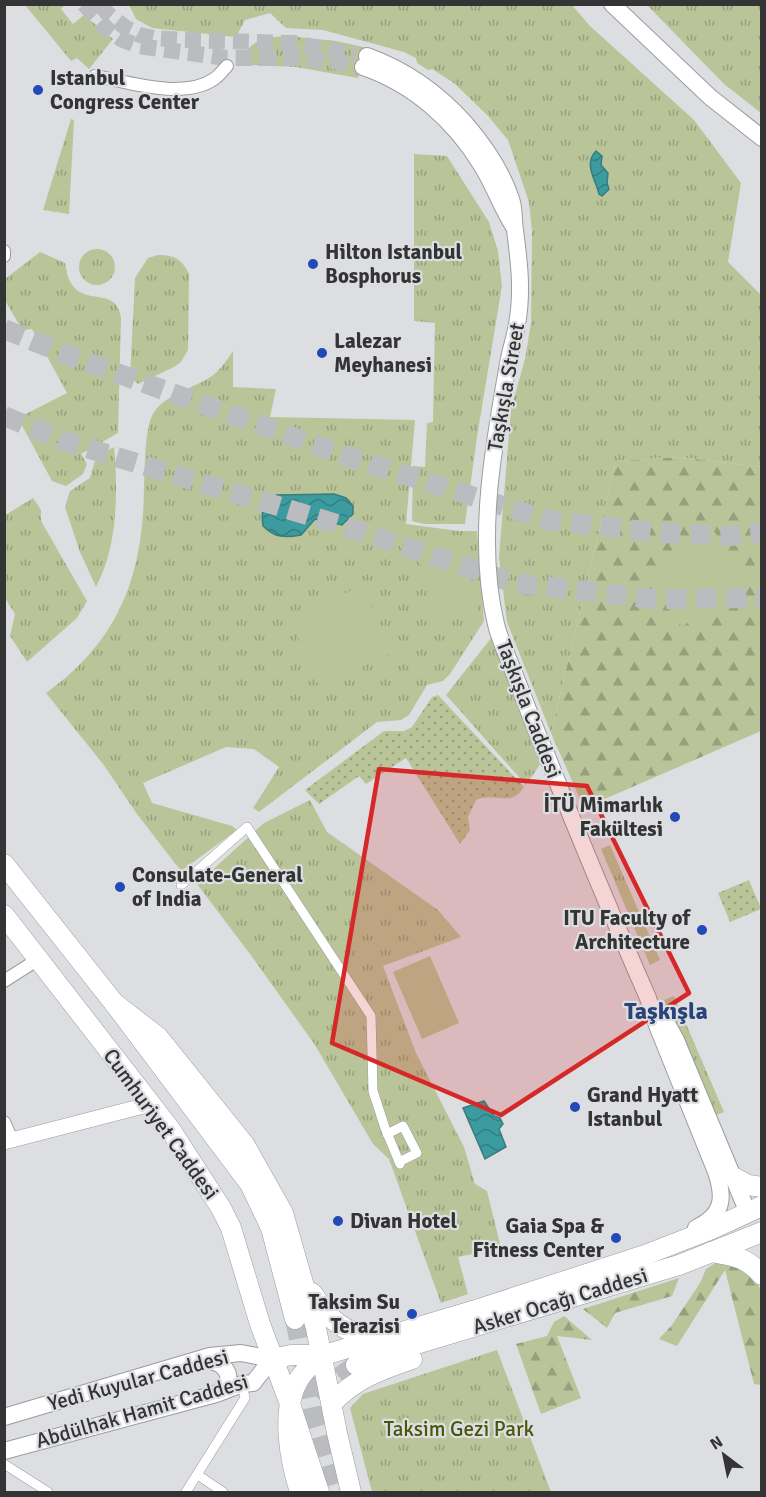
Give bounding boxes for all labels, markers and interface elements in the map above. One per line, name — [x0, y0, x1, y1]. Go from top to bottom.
place label: Istanbul Congress Center — [50, 65, 200, 115]
marker: Istanbul Congress Center — [31, 83, 45, 97]
place label: Hilton Istanbul Bosphorus — [325, 239, 463, 289]
marker: Hilton Istanbul Bosphorus — [306, 257, 320, 271]
street label: Taşkışla Street — [482, 321, 530, 453]
place label: Lalezar Meyhanesi — [334, 328, 432, 378]
marker: Lalezar Meyhanesi — [315, 346, 329, 360]
street label: Taşkışla Caddesi — [491, 636, 567, 782]
place label: İTÜ Mimarlık Fakültesi — [544, 792, 663, 842]
marker: İTÜ Mimarlık Fakültesi — [668, 810, 682, 824]
place label: Consulate-General of India — [132, 862, 303, 912]
marker: Consulate-General of India — [113, 880, 127, 894]
place label: ITU Faculty of Architecture — [563, 905, 691, 955]
marker: ITU Faculty of Architecture — [695, 923, 709, 937]
district label: Taşkışla — [624, 996, 708, 1026]
street label: Cumhuriyet Caddesi — [98, 1043, 224, 1205]
place label: Grand Hyatt Istanbul — [587, 1082, 698, 1132]
marker: Grand Hyatt Istanbul — [568, 1100, 582, 1114]
place label: Divan Hotel — [350, 1208, 458, 1234]
place label: Gaia Spa & Fitness Center — [473, 1213, 605, 1263]
marker: Divan Hotel — [331, 1214, 345, 1228]
marker: Gaia Spa & Fitness Center — [609, 1231, 623, 1245]
street label: Asker Ocağı Caddesi — [469, 1262, 651, 1340]
place label: Taksim Su Terazisi — [309, 1289, 400, 1339]
marker: Taksim Su Terazisi — [405, 1307, 419, 1321]
street label: Yedi Kuyular Caddesi — [45, 1343, 231, 1417]
street label: Abdülhak Hamit Caddesi — [33, 1368, 251, 1454]
park label: Taksim Gezi Park — [384, 1416, 535, 1442]
north arrow — [694, 1425, 754, 1485]
text: N — [707, 1432, 727, 1455]

